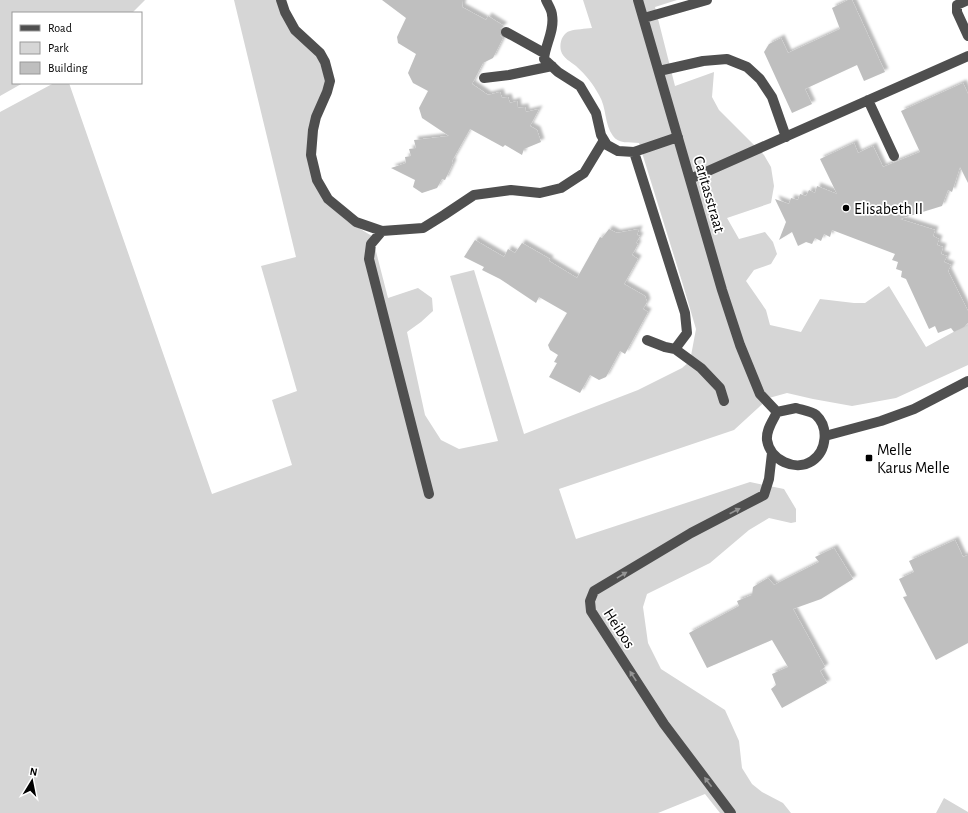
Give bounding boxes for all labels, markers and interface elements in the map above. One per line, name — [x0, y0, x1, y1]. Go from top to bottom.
legend — [12, 12, 142, 84]
text: Road — [48, 22, 72, 34]
text: Park — [48, 42, 69, 54]
text: Building — [48, 62, 88, 74]
street label: Caritasstraat — [690, 154, 728, 234]
place label: Elisabeth II — [854, 201, 923, 217]
marker: Elisabeth II — [841, 203, 851, 213]
place label: Melle Karus Melle — [877, 442, 950, 476]
marker: Melle Karus Melle — [864, 453, 874, 463]
one-way arrow — [729, 508, 741, 514]
one-way arrow — [616, 571, 628, 578]
street label: Heibos — [601, 606, 638, 651]
one-way arrow — [629, 670, 637, 681]
north arrow — [12, 761, 52, 801]
text: N — [29, 766, 38, 778]
one-way arrow — [703, 776, 712, 787]

